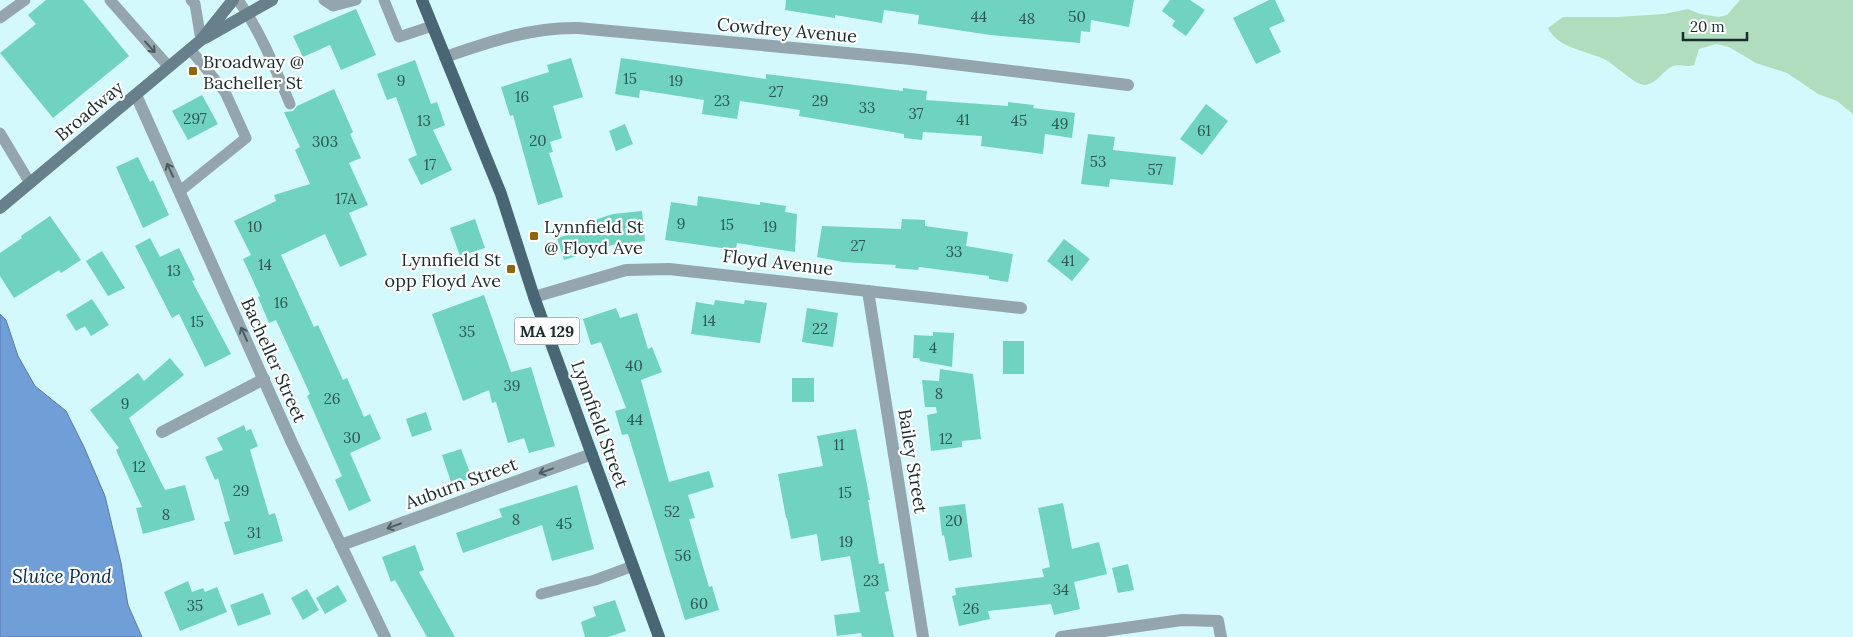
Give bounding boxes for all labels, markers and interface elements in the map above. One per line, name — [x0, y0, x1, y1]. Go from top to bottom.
house number: 44 — [971, 7, 987, 26]
house number: 50 — [1068, 7, 1086, 26]
house number: 48 — [1019, 9, 1035, 28]
scale bar — [1683, 10, 1747, 42]
street label: Cowdrey Avenue — [716, 12, 858, 48]
text: 20 m — [1690, 17, 1725, 36]
one-way arrow — [144, 40, 156, 53]
place label: Broadway @ Bacheller St — [203, 50, 304, 94]
marker: Broadway @ Bacheller St — [187, 65, 199, 77]
house number: 15 — [623, 69, 637, 88]
house number: 9 — [397, 71, 405, 90]
house number: 19 — [669, 71, 683, 90]
street label: Broadway — [50, 75, 128, 146]
house number: 27 — [769, 82, 784, 101]
house number: 16 — [515, 87, 529, 106]
house number: 23 — [714, 91, 730, 110]
house number: 29 — [812, 91, 828, 110]
house number: 33 — [859, 98, 875, 117]
house number: 37 — [909, 104, 924, 123]
house number: 297 — [183, 109, 207, 128]
house number: 41 — [956, 110, 970, 129]
house number: 13 — [417, 111, 431, 130]
house number: 45 — [1011, 111, 1027, 130]
house number: 49 — [1052, 114, 1068, 133]
house number: 61 — [1197, 121, 1211, 140]
house number: 20 — [529, 131, 547, 150]
house number: 303 — [312, 132, 338, 151]
house number: 53 — [1090, 152, 1106, 171]
house number: 17 — [424, 155, 436, 174]
house number: 57 — [1147, 160, 1163, 179]
one-way arrow — [165, 163, 175, 178]
house number: 17A — [335, 189, 357, 208]
house number: 9 — [677, 214, 685, 233]
place label: Lynnfield St @ Floyd Ave — [544, 215, 644, 259]
house number: 15 — [720, 215, 734, 234]
house number: 10 — [248, 217, 262, 236]
house number: 19 — [763, 217, 777, 236]
marker: Lynnfield St @ Floyd Ave — [528, 230, 540, 242]
house number: 27 — [851, 236, 866, 255]
house number: 33 — [946, 242, 962, 261]
street label: Floyd Avenue — [721, 244, 835, 280]
place label: Lynnfield St opp Floyd Ave — [385, 248, 501, 292]
house number: 41 — [1061, 251, 1075, 270]
house number: 14 — [258, 255, 272, 274]
house number: 13 — [167, 261, 181, 280]
marker: Lynnfield St opp Floyd Ave — [505, 263, 517, 275]
house number: 16 — [274, 293, 288, 312]
street label: Bacheller Street — [236, 294, 312, 426]
house number: 14 — [702, 311, 716, 330]
house number: 15 — [190, 312, 204, 331]
road number: MA 129 — [514, 318, 580, 344]
house number: 22 — [812, 319, 828, 338]
house number: 35 — [459, 322, 475, 341]
one-way arrow — [239, 327, 249, 342]
house number: 4 — [929, 338, 937, 357]
house number: 40 — [625, 356, 643, 375]
street label: Lynnfield Street — [566, 357, 634, 491]
house number: 39 — [503, 376, 521, 395]
house number: 8 — [935, 384, 943, 403]
house number: 26 — [324, 389, 340, 408]
house number: 9 — [121, 394, 129, 413]
street label: Bailey Street — [893, 407, 933, 515]
house number: 44 — [627, 410, 643, 429]
house number: 30 — [343, 428, 361, 447]
house number: 12 — [939, 429, 953, 448]
house number: 11 — [834, 435, 844, 454]
street label: Auburn Street — [401, 452, 520, 514]
house number: 12 — [132, 457, 146, 476]
one-way arrow — [539, 467, 555, 476]
house number: 29 — [233, 481, 249, 500]
house number: 15 — [838, 483, 852, 502]
house number: 52 — [664, 502, 680, 521]
house number: 8 — [162, 505, 170, 524]
house number: 8 — [512, 510, 520, 529]
house number: 20 — [945, 511, 963, 530]
house number: 45 — [556, 514, 572, 533]
one-way arrow — [386, 522, 402, 531]
house number: 31 — [247, 523, 261, 542]
house number: 19 — [839, 532, 853, 551]
house number: 56 — [675, 546, 691, 565]
water label: Sluice Pond — [12, 564, 112, 588]
house number: 23 — [863, 571, 879, 590]
house number: 34 — [1053, 580, 1069, 599]
house number: 60 — [690, 594, 708, 613]
house number: 35 — [187, 596, 203, 615]
house number: 26 — [963, 599, 979, 618]

